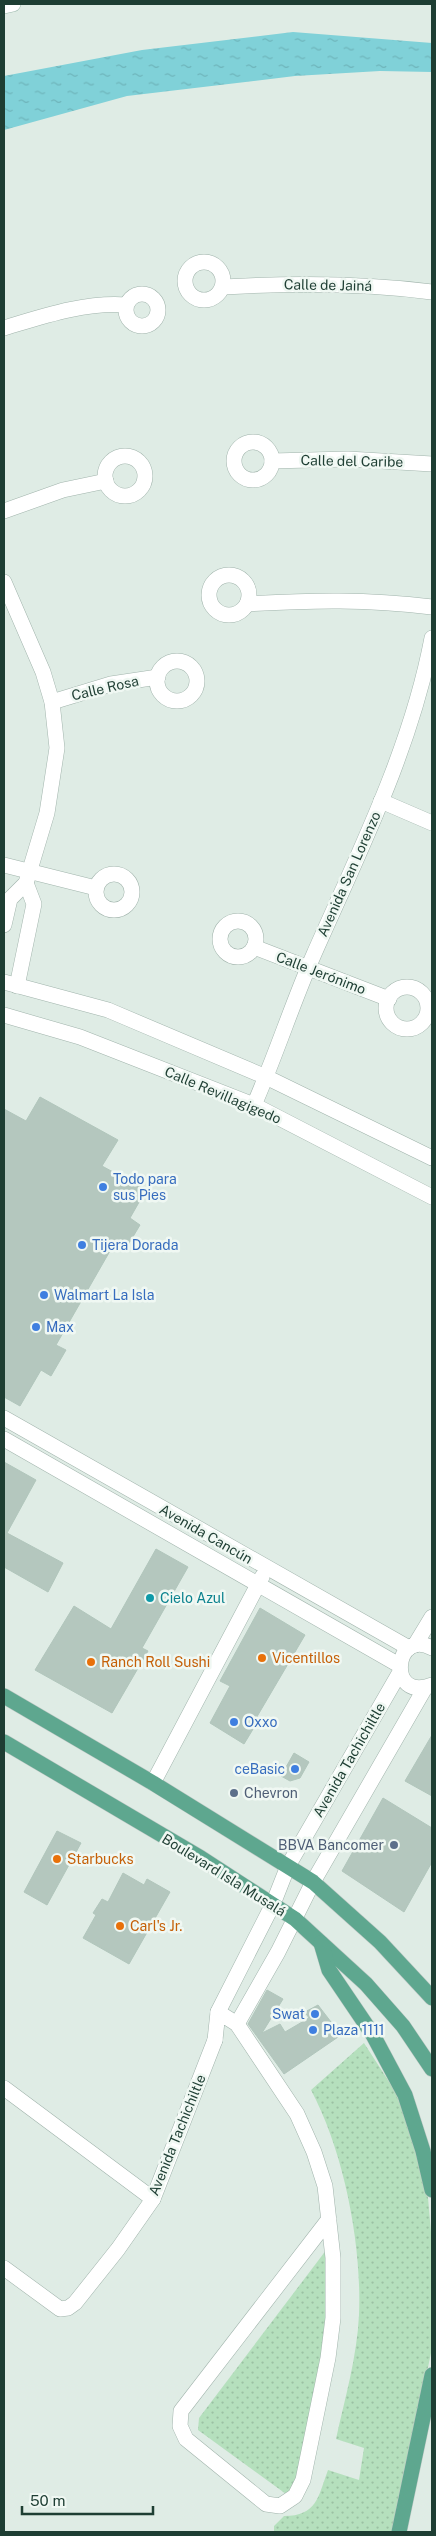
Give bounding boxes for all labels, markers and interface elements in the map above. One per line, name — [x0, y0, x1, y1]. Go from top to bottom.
street label: Calle de Jainá — [284, 276, 372, 294]
street label: Calle del Caribe — [300, 452, 404, 470]
street label: Calle Rosa — [70, 673, 140, 703]
street label: Avenida San Lorenzo — [314, 809, 384, 939]
street label: Calle Jerónimo — [274, 949, 368, 997]
street label: Calle Revillagigedo — [162, 1063, 284, 1127]
place label: Todo para sus Pies — [113, 1171, 177, 1203]
marker: Todo para sus Pies — [97, 1181, 109, 1193]
place label: Tijera Dorada — [92, 1237, 178, 1253]
marker: Tijera Dorada — [76, 1239, 88, 1251]
place label: Walmart La Isla — [54, 1287, 155, 1303]
marker: Walmart La Isla — [38, 1289, 50, 1301]
place label: Max — [46, 1319, 74, 1335]
marker: Max — [30, 1321, 42, 1333]
street label: Avenida Cancún — [157, 1501, 255, 1567]
place label: Cielo Azul — [160, 1590, 225, 1606]
marker: Cielo Azul — [144, 1592, 156, 1604]
place label: Vicentillos — [272, 1650, 340, 1666]
marker: Vicentillos — [256, 1652, 268, 1664]
place label: Ranch Roll Sushi — [101, 1654, 210, 1670]
marker: Ranch Roll Sushi — [85, 1656, 97, 1668]
street label: Avenida Tachichiltle — [310, 1700, 388, 1820]
place label: Oxxo — [244, 1714, 277, 1730]
marker: Oxxo — [228, 1716, 240, 1728]
place label: ceBasic — [234, 1761, 285, 1777]
marker: ceBasic — [289, 1763, 301, 1775]
place label: Chevron — [244, 1785, 298, 1801]
marker: Chevron — [228, 1787, 240, 1799]
street label: Boulevard Isla Musalá — [159, 1830, 289, 1920]
place label: BBVA Bancomer — [278, 1837, 384, 1853]
marker: BBVA Bancomer — [388, 1839, 400, 1851]
place label: Starbucks — [67, 1851, 133, 1867]
marker: Starbucks — [51, 1853, 63, 1865]
place label: Carl's Jr. — [130, 1918, 182, 1934]
marker: Carl's Jr. — [114, 1920, 126, 1932]
place label: Swat — [272, 2006, 305, 2022]
marker: Swat — [309, 2008, 321, 2020]
place label: Plaza 1111 — [323, 2022, 385, 2038]
marker: Plaza 1111 — [307, 2024, 319, 2036]
street label: Avenida Tachichiltle — [145, 2072, 209, 2198]
scale bar — [22, 2484, 154, 2516]
text: 50 m — [30, 2492, 65, 2509]

